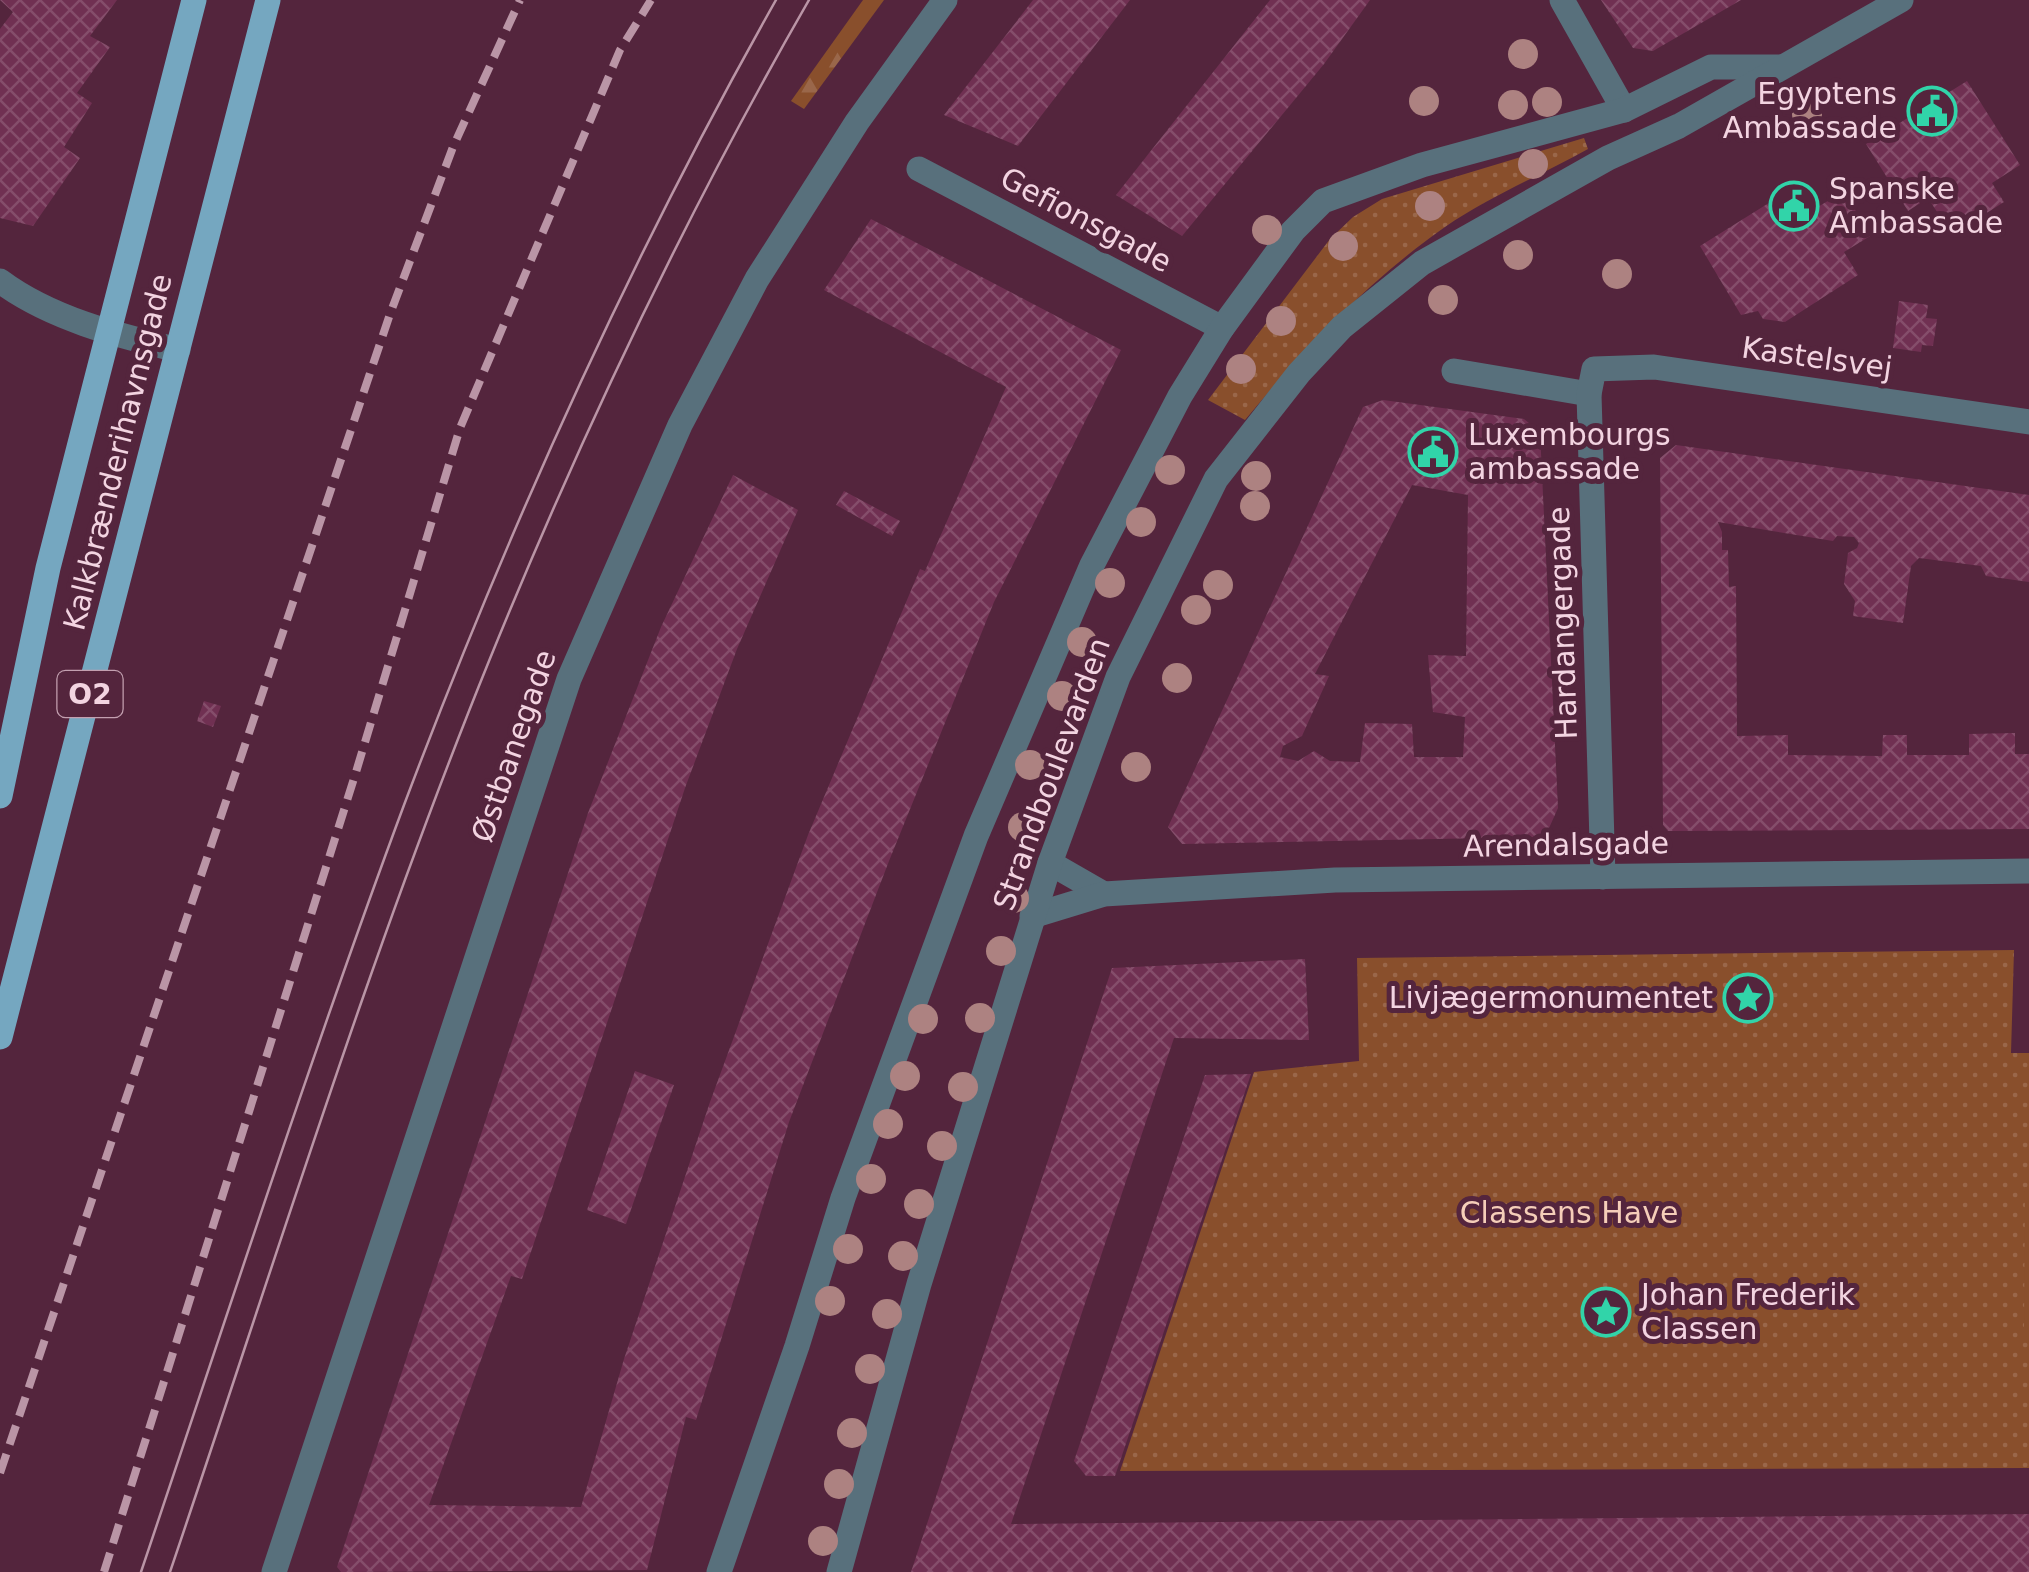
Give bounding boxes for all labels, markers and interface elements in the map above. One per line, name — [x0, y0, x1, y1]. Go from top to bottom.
place label: Egyptens Ambassade — [1723, 76, 1897, 145]
public building icon: Egyptens Ambassade — [1906, 85, 1958, 137]
street label: Gefionsgade — [995, 160, 1178, 279]
place label: Spanske Ambassade — [1829, 171, 2003, 240]
public building icon: Spanske Ambassade — [1768, 180, 1820, 232]
street label: Kalkbrænderihavnsgade — [56, 270, 179, 634]
street label: Kastelsvej — [1739, 330, 1895, 385]
place label: Luxembourgs ambassade — [1468, 417, 1671, 486]
public building icon: Luxembourgs ambassade — [1407, 426, 1459, 478]
street label: Hardangergade — [1541, 506, 1584, 740]
street label: Strandboulevarden — [986, 633, 1117, 915]
street label: Østbanegade — [464, 645, 563, 846]
road number: O2 — [58, 671, 122, 717]
street label: Arendalsgade — [1463, 825, 1669, 864]
place icon: Livjægermonumentet — [1722, 972, 1774, 1024]
place label: Livjægermonumentet — [1389, 980, 1713, 1015]
park label: Classens Have — [1460, 1195, 1678, 1230]
place label: Johan Frederik Classen — [1639, 1277, 1856, 1346]
place icon: Johan Frederik Classen — [1580, 1286, 1632, 1338]

